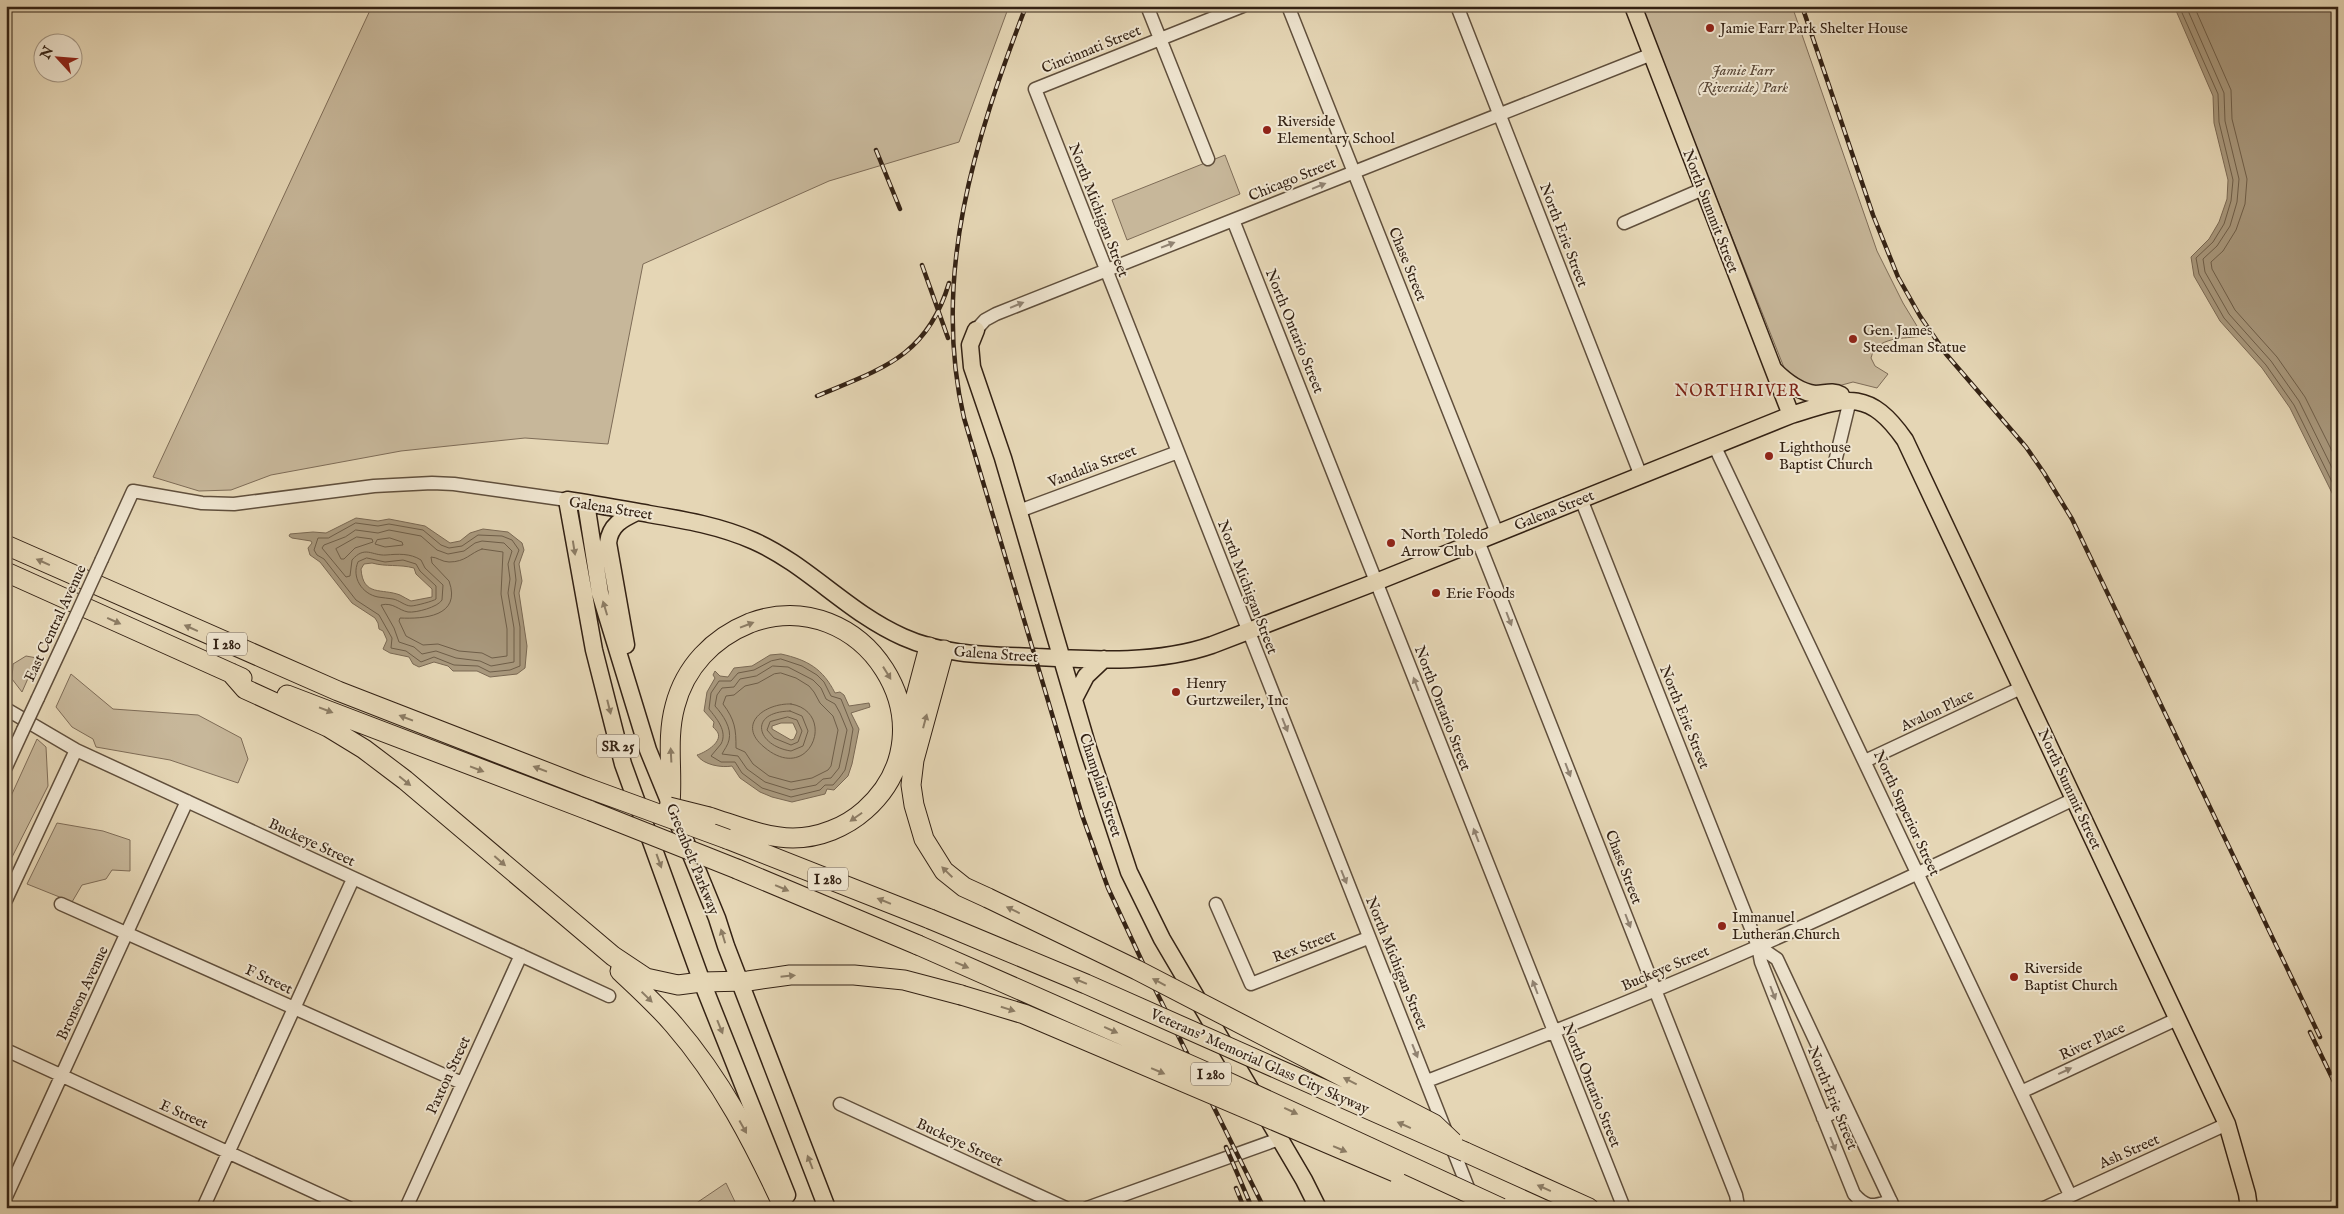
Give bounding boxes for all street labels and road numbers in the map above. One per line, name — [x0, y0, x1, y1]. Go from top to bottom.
street label: Cincinnati Street — [1039, 21, 1144, 78]
street label: North Michigan Street — [1064, 140, 1133, 280]
street label: North Summit Street — [1678, 147, 1743, 276]
street label: Chicago Street — [1246, 153, 1339, 206]
street label: North Erie Street — [1535, 181, 1592, 290]
street label: Chase Street — [1384, 225, 1431, 304]
street label: North Ontario Street — [1261, 266, 1328, 396]
street label: Vandalia Street — [1044, 441, 1139, 492]
street label: Galena Street — [1512, 486, 1597, 535]
street label: Galena Street — [568, 493, 654, 524]
street label: North Michigan Street — [1213, 517, 1282, 657]
street label: East Central Avenue — [20, 562, 91, 685]
road number: I 280 — [207, 633, 247, 656]
street label: Galena Street — [953, 642, 1039, 667]
street label: North Ontario Street — [1410, 643, 1475, 773]
street label: North Erie Street — [1655, 663, 1714, 772]
street label: Avalon Place — [1897, 685, 1977, 736]
street label: North Summit Street — [2033, 726, 2106, 853]
street label: Champlain Street — [1075, 731, 1126, 839]
road number: SR 25 — [597, 734, 639, 758]
street label: North Superior Street — [1869, 747, 1944, 879]
street label: Greenbelt Parkway — [662, 801, 724, 918]
street label: Buckeye Street — [265, 814, 358, 871]
street label: Chase Street — [1601, 827, 1646, 907]
road number: I 280 — [808, 868, 848, 891]
street label: North Michigan Street — [1361, 894, 1432, 1033]
street label: Rex Street — [1270, 926, 1338, 967]
street label: Buckeye Street — [1618, 941, 1712, 995]
street label: Bronson Avenue — [52, 943, 113, 1043]
street label: F Street — [242, 960, 295, 999]
street label: Veterans' Memorial Glass City Skyway — [1146, 1004, 1373, 1119]
street label: River Place — [2056, 1018, 2128, 1065]
street label: North Ontario Street — [1558, 1020, 1625, 1150]
street label: Paxton Street — [422, 1033, 475, 1117]
street label: North Erie Street — [1803, 1044, 1862, 1153]
road number: I 280 — [1191, 1062, 1231, 1086]
street label: E Street — [157, 1095, 211, 1133]
street label: Buckeye Street — [913, 1114, 1006, 1171]
street label: Ash Street — [2095, 1130, 2162, 1174]

